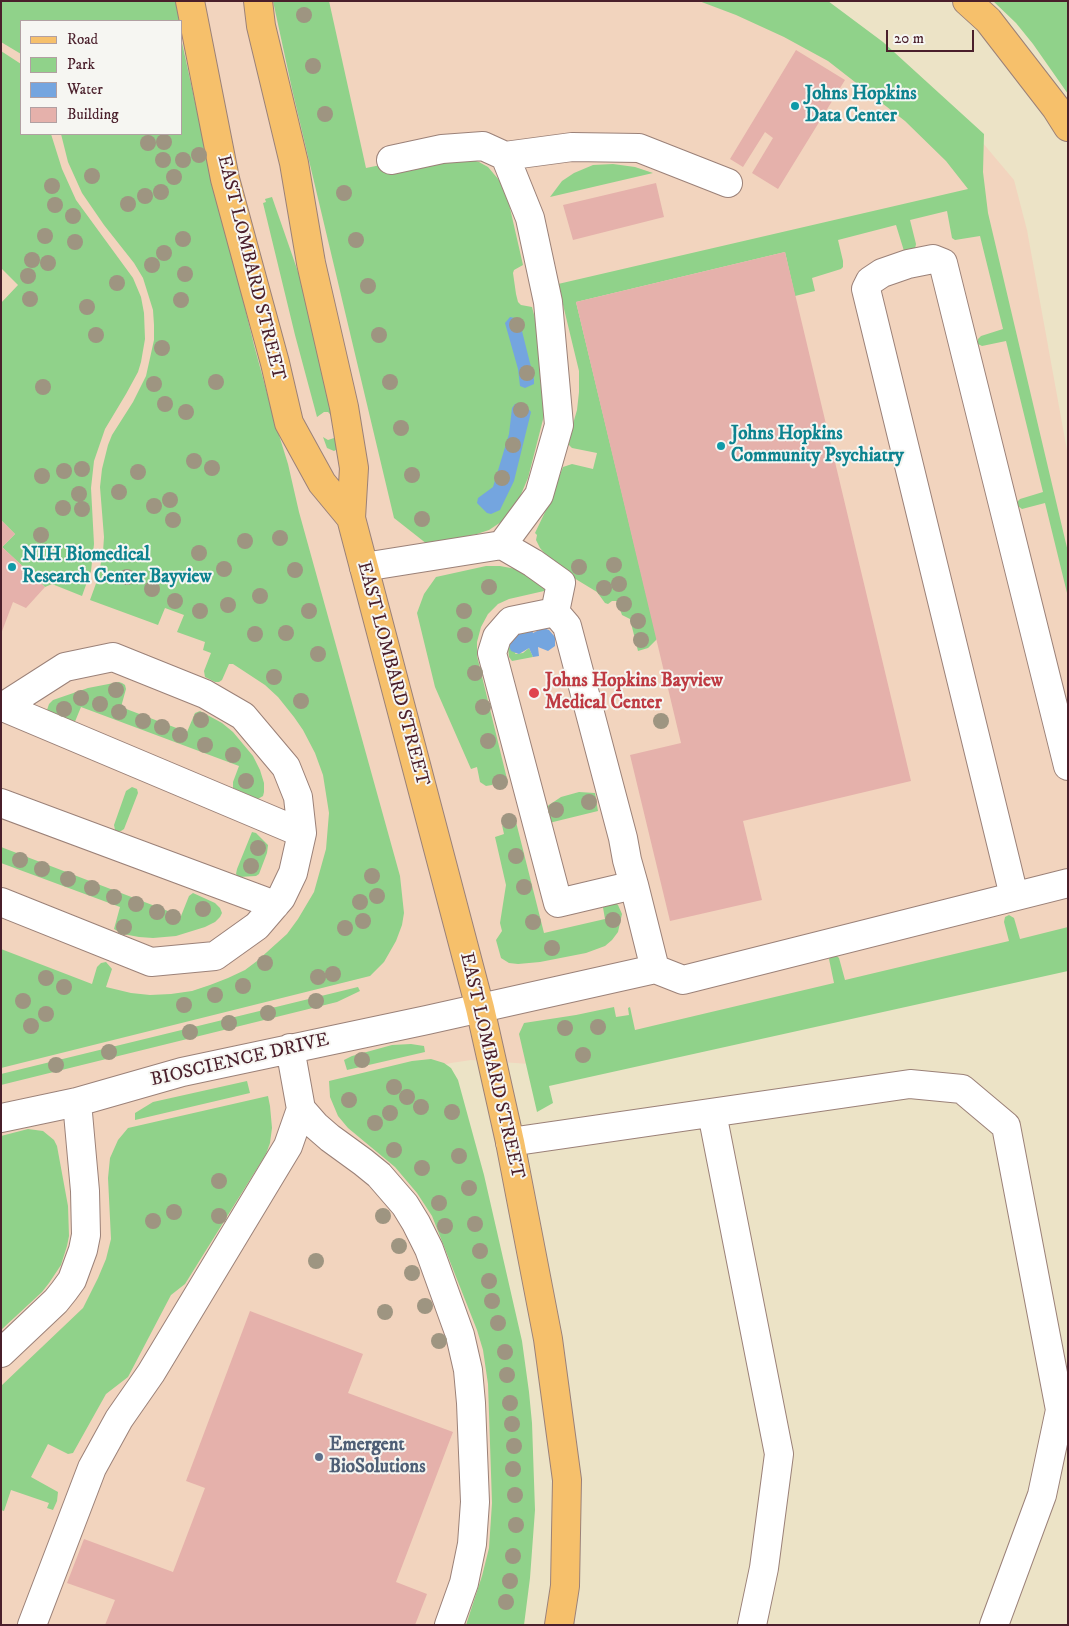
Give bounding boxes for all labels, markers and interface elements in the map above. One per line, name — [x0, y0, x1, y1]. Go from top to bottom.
legend — [20, 20, 182, 135]
scale bar — [889, 20, 976, 52]
text: 20 m — [894, 29, 924, 48]
text: Road — [67, 30, 98, 49]
text: Park — [67, 55, 95, 74]
text: Water — [67, 80, 103, 99]
place label: Johns Hopkins Data Center — [805, 84, 917, 128]
marker: Johns Hopkins Data Center — [789, 100, 801, 112]
text: Building — [67, 105, 119, 124]
street label: EAST LOMBARD STREET — [211, 153, 289, 383]
place label: Johns Hopkins Community Psychiatry — [731, 424, 904, 468]
marker: Johns Hopkins Community Psychiatry — [715, 440, 727, 452]
place label: NIH Biomedical Research Center Bayview — [22, 545, 212, 589]
street label: EAST LOMBARD STREET — [351, 559, 433, 789]
marker: NIH Biomedical Research Center Bayview — [6, 561, 18, 573]
place label: Johns Hopkins Bayview Medical Center — [545, 671, 723, 715]
marker: Johns Hopkins Bayview Medical Center — [527, 686, 541, 700]
street label: EAST LOMBARD STREET — [454, 951, 528, 1181]
street label: BIOSCIENCE DRIVE — [149, 1029, 331, 1093]
place label: Emergent BioSolutions — [329, 1435, 426, 1479]
marker: Emergent BioSolutions — [313, 1451, 325, 1463]

